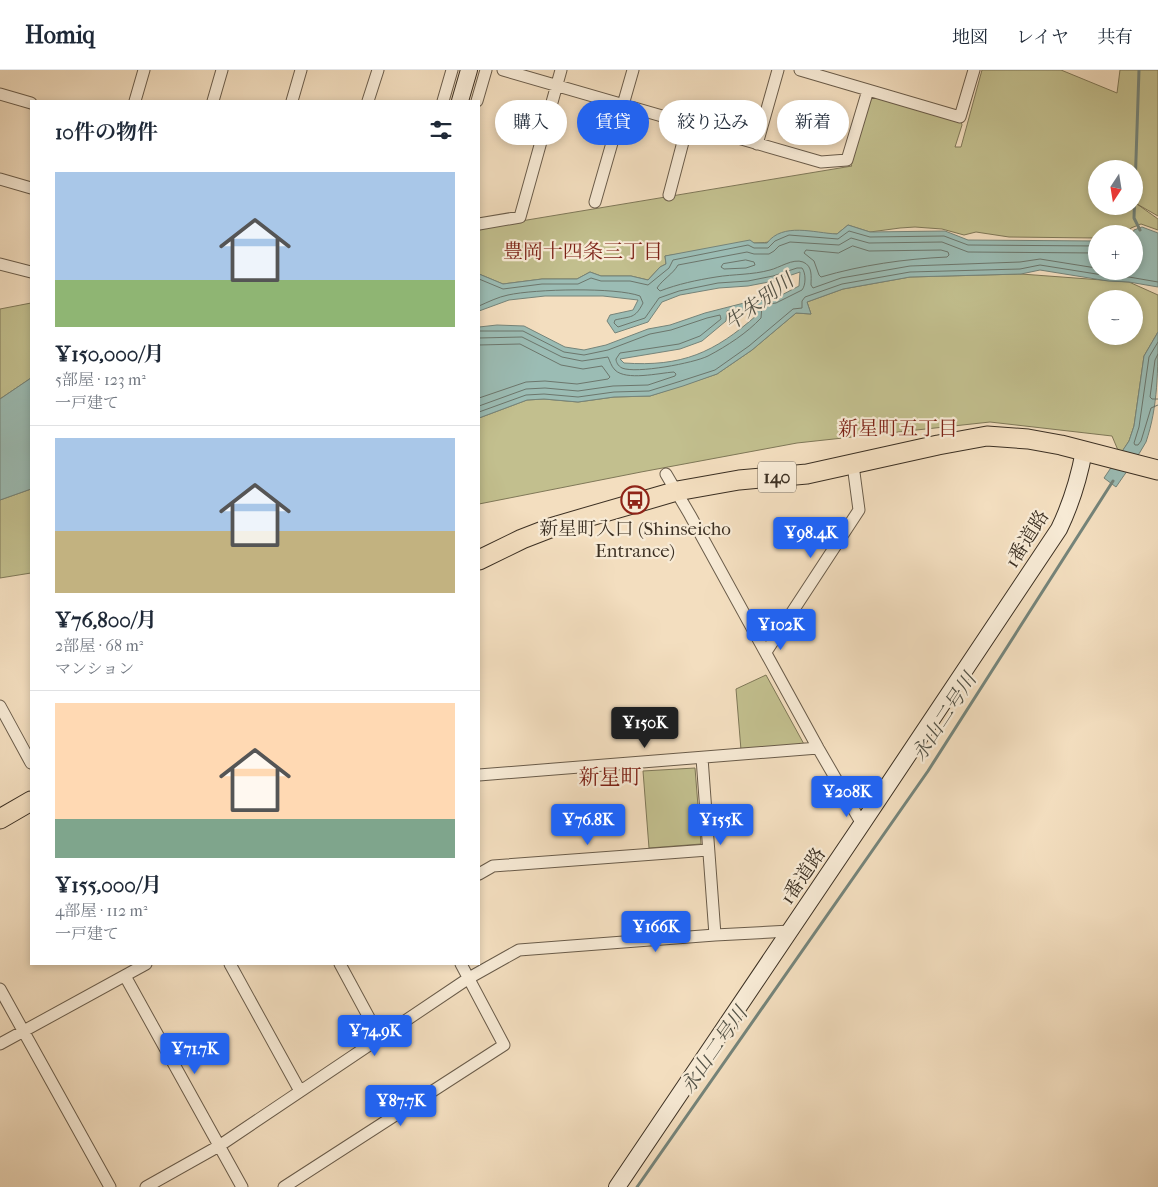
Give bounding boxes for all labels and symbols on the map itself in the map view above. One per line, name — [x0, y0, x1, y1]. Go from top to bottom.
north arrow — [1088, 160, 1142, 215]
district label: 豊岡十四条三丁目 — [503, 240, 663, 263]
water label: 牛朱別川 — [720, 268, 799, 335]
district label: 新星町五丁目 — [838, 417, 958, 440]
road number: 140 — [758, 462, 796, 492]
bus stop icon: 新星町入口 (Shinseicho Entrance) — [620, 485, 650, 515]
street label: 1番道路 — [1001, 506, 1053, 572]
pin: ¥98.4K — [770, 516, 852, 559]
place label: 新星町入口 (Shinseicho Entrance) — [539, 518, 731, 562]
pin: ¥102K — [746, 608, 816, 651]
water label: 永山二号川 — [907, 667, 982, 765]
pin: ¥150K — [610, 706, 680, 749]
district label: 新星町 — [579, 765, 642, 789]
pin: ¥208K — [812, 776, 882, 818]
pin: ¥76.8K — [547, 804, 629, 846]
pin: ¥155K — [686, 804, 756, 846]
street label: 1番道路 — [776, 843, 830, 909]
pin: ¥166K — [621, 910, 691, 953]
water label: 永山二号川 — [676, 1001, 753, 1098]
pin: ¥74.9K — [334, 1014, 416, 1057]
pin: ¥71.7K — [154, 1032, 236, 1075]
pin: ¥87.7K — [360, 1084, 442, 1127]

